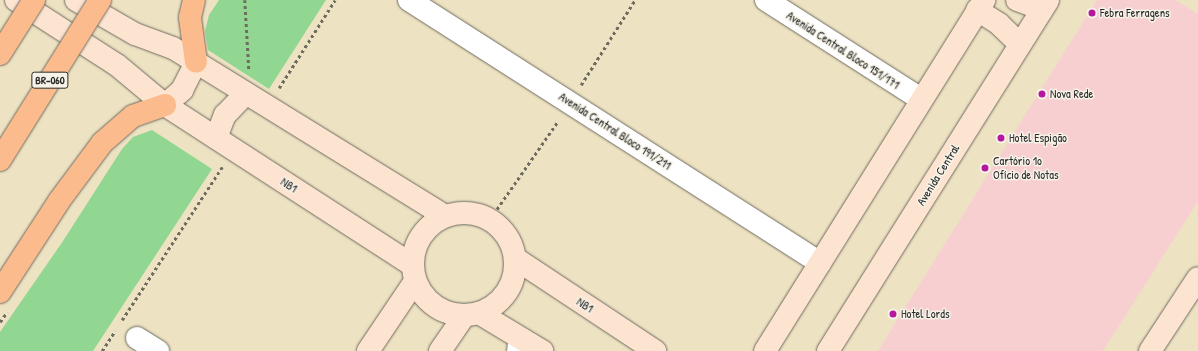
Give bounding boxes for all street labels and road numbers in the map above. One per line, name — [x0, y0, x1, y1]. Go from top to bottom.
street label: Avenida Central Bloco 151/171 — [784, 8, 902, 92]
road number: BR-060 — [31, 71, 69, 89]
street label: Avenida Central Bloco 191/211 — [556, 89, 674, 173]
street label: Avenida Central — [914, 142, 962, 208]
street label: NB1 — [278, 174, 300, 196]
street label: NB1 — [574, 294, 596, 316]

